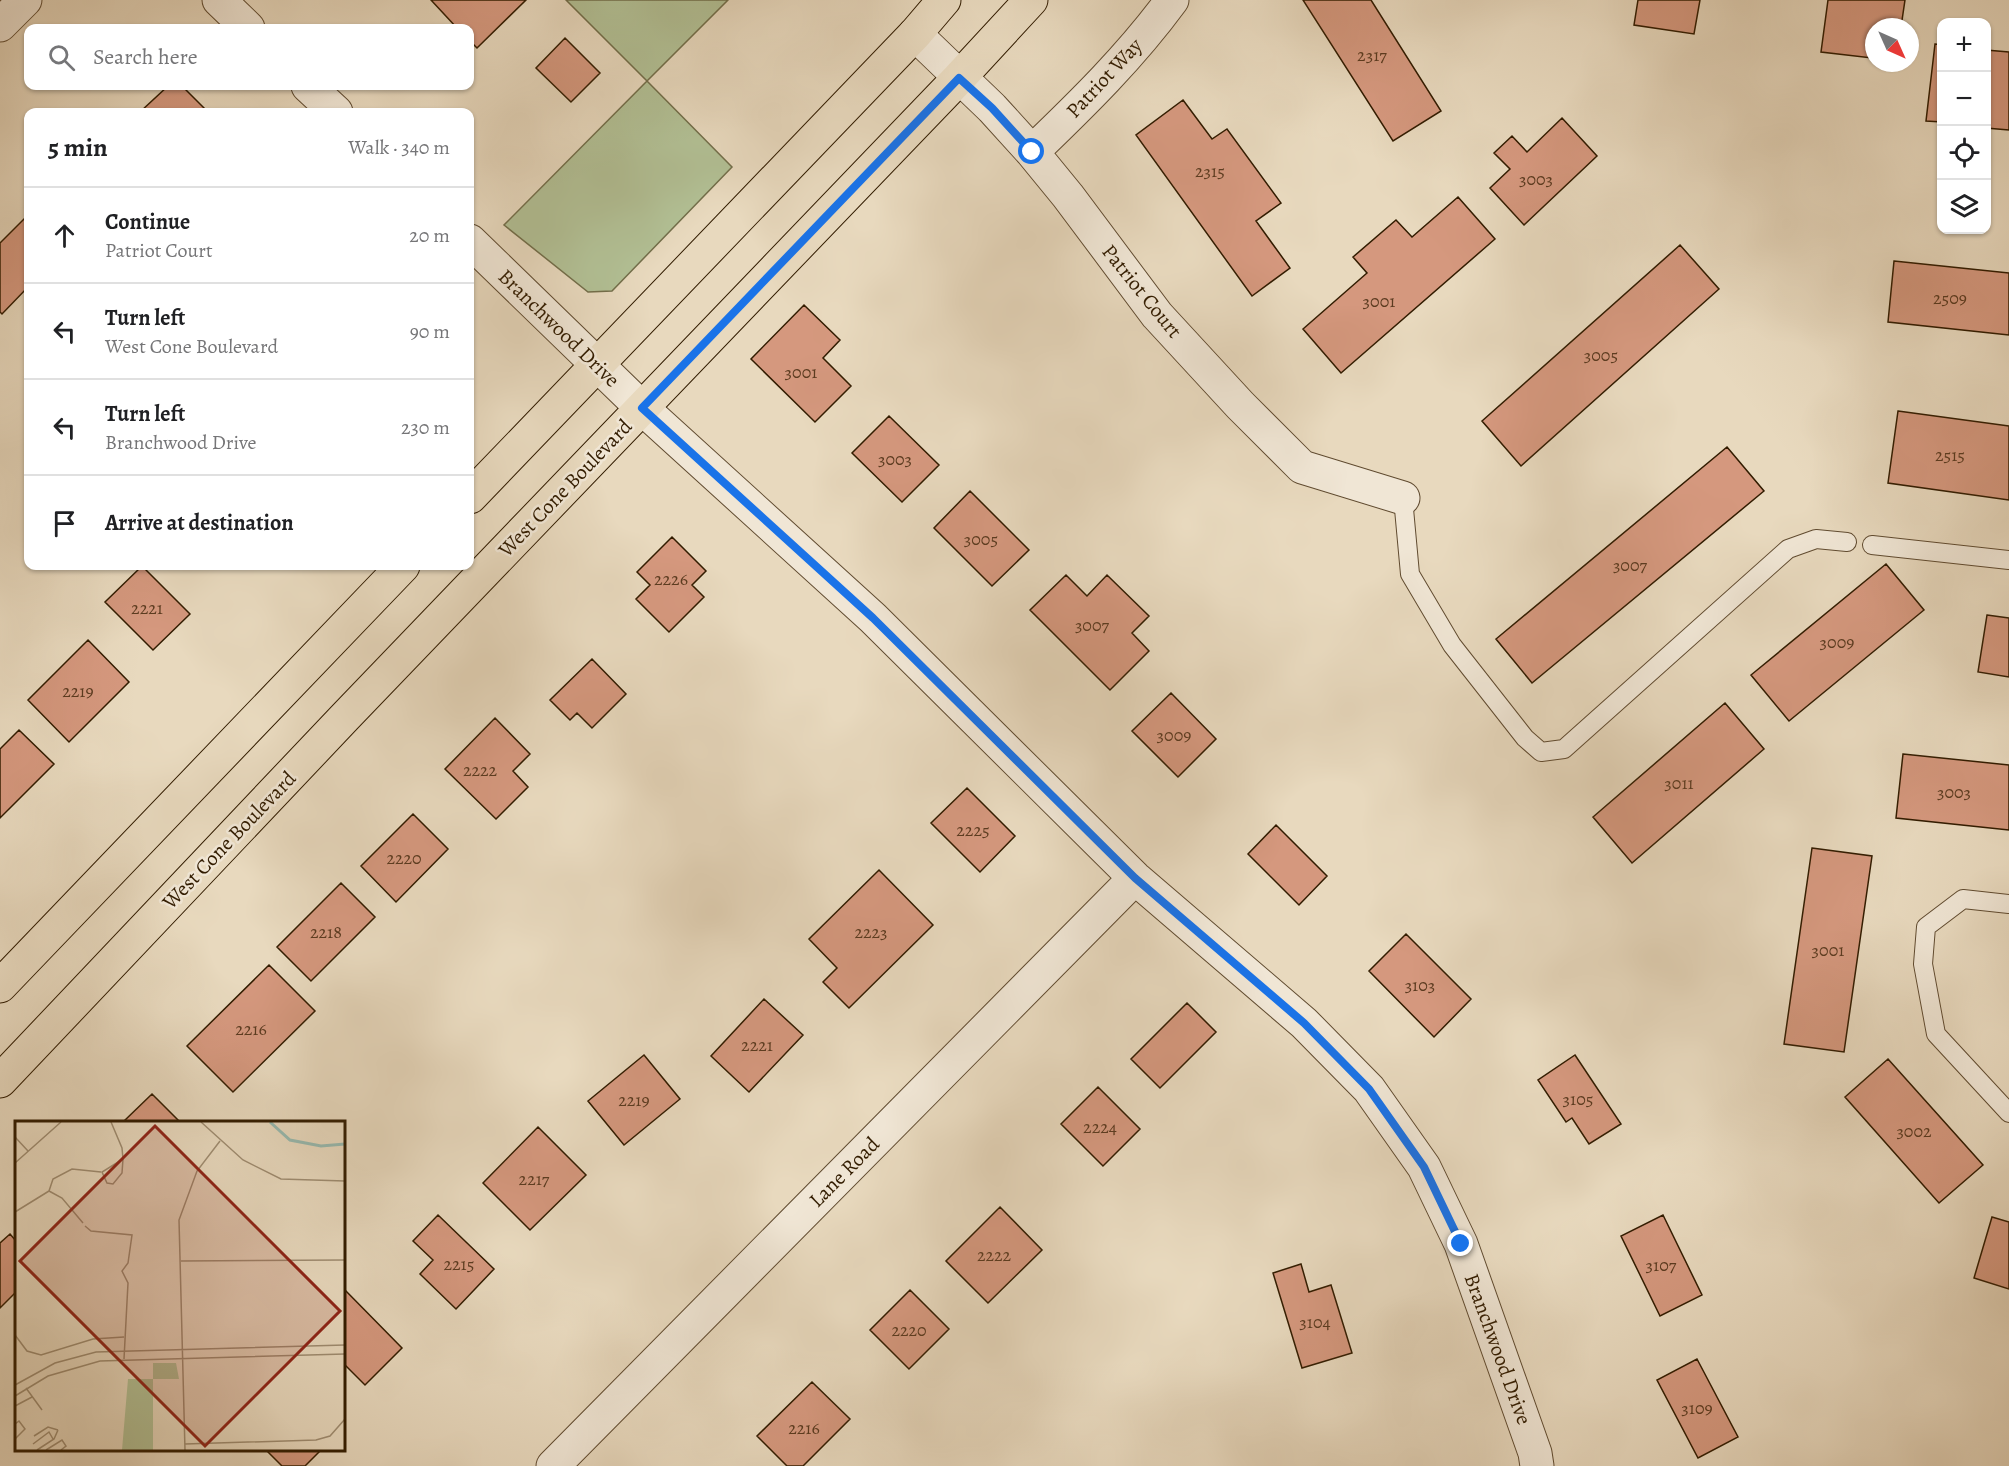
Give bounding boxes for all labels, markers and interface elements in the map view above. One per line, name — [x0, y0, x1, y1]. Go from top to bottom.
north arrow — [1865, 18, 1919, 72]
map controls — [1937, 18, 1991, 234]
button: + — [1937, 18, 1991, 72]
search box — [24, 24, 474, 90]
street label: Patriot Way — [1060, 31, 1149, 124]
icon: search — [45, 41, 78, 74]
text: Search here — [93, 42, 198, 72]
house number: 2317 — [1357, 43, 1387, 67]
button: − — [1937, 72, 1991, 126]
button: locate — [1937, 126, 1991, 180]
text: 5 min — [48, 130, 108, 165]
text: Walk · 340 m — [348, 134, 450, 161]
route start — [1018, 138, 1044, 164]
house number: 2315 — [1195, 159, 1225, 183]
house number: 3003 — [1519, 167, 1553, 191]
button: layers — [1937, 180, 1991, 234]
text: Continue — [105, 207, 190, 237]
icon: ahead — [48, 219, 81, 252]
text: 20 m — [409, 222, 450, 249]
text: Patriot Court — [105, 237, 213, 264]
street label: Patriot Court — [1096, 238, 1188, 344]
street label: Branchwood Drive — [492, 263, 626, 393]
house number: 2509 — [1933, 286, 1967, 310]
house number: 3001 — [1363, 289, 1395, 313]
text: Turn left — [105, 303, 185, 333]
icon: left — [48, 315, 81, 348]
text: 90 m — [410, 318, 450, 345]
text: West Cone Boulevard — [105, 333, 278, 360]
house number: 3005 — [1584, 343, 1618, 367]
house number: 3001 — [785, 360, 817, 384]
text: Turn left — [105, 399, 185, 429]
icon: left — [48, 411, 81, 444]
street label: West Cone Boulevard — [491, 412, 639, 564]
text: 230 m — [401, 414, 450, 441]
text: Branchwood Drive — [105, 429, 257, 456]
house number: 2515 — [1935, 443, 1965, 467]
house number: 3003 — [878, 447, 912, 471]
icon: arrive — [48, 507, 81, 540]
text: Arrive at destination — [105, 508, 294, 538]
house number: 3005 — [964, 527, 998, 551]
house number: 3007 — [1613, 553, 1648, 577]
house number: 2226 — [654, 567, 688, 591]
house number: 2221 — [131, 596, 163, 620]
house number: 3007 — [1075, 613, 1110, 637]
house number: 3009 — [1820, 630, 1854, 654]
house number: 2219 — [62, 679, 94, 703]
house number: 3009 — [1157, 723, 1191, 747]
house number: 2222 — [463, 758, 498, 782]
street label: West Cone Boulevard — [155, 764, 303, 916]
house number: 3011 — [1664, 771, 1694, 795]
house number: 3003 — [1937, 780, 1971, 804]
house number: 2225 — [956, 818, 990, 842]
house number: 2220 — [386, 846, 422, 870]
house number: 2218 — [310, 920, 342, 944]
house number: 2223 — [854, 920, 888, 944]
house number: 3001 — [1812, 938, 1844, 962]
house number: 3103 — [1405, 973, 1435, 997]
house number: 2216 — [235, 1017, 267, 1041]
house number: 2221 — [741, 1033, 773, 1057]
house number: 3105 — [1563, 1087, 1593, 1111]
house number: 2219 — [618, 1088, 650, 1112]
house number: 2224 — [1083, 1115, 1117, 1139]
house number: 3002 — [1896, 1119, 1932, 1143]
inset map — [15, 1121, 345, 1451]
street label: Lane Road — [803, 1130, 886, 1213]
house number: 2217 — [519, 1167, 550, 1191]
route end — [1447, 1230, 1473, 1256]
house number: 2222 — [977, 1243, 1012, 1267]
house number: 2215 — [444, 1252, 475, 1276]
house number: 3107 — [1646, 1253, 1677, 1277]
street label: Branchwood Drive — [1458, 1269, 1538, 1429]
house number: 3104 — [1299, 1310, 1331, 1334]
house number: 2220 — [891, 1318, 927, 1342]
house number: 3109 — [1681, 1396, 1713, 1420]
house number: 2216 — [788, 1416, 820, 1440]

